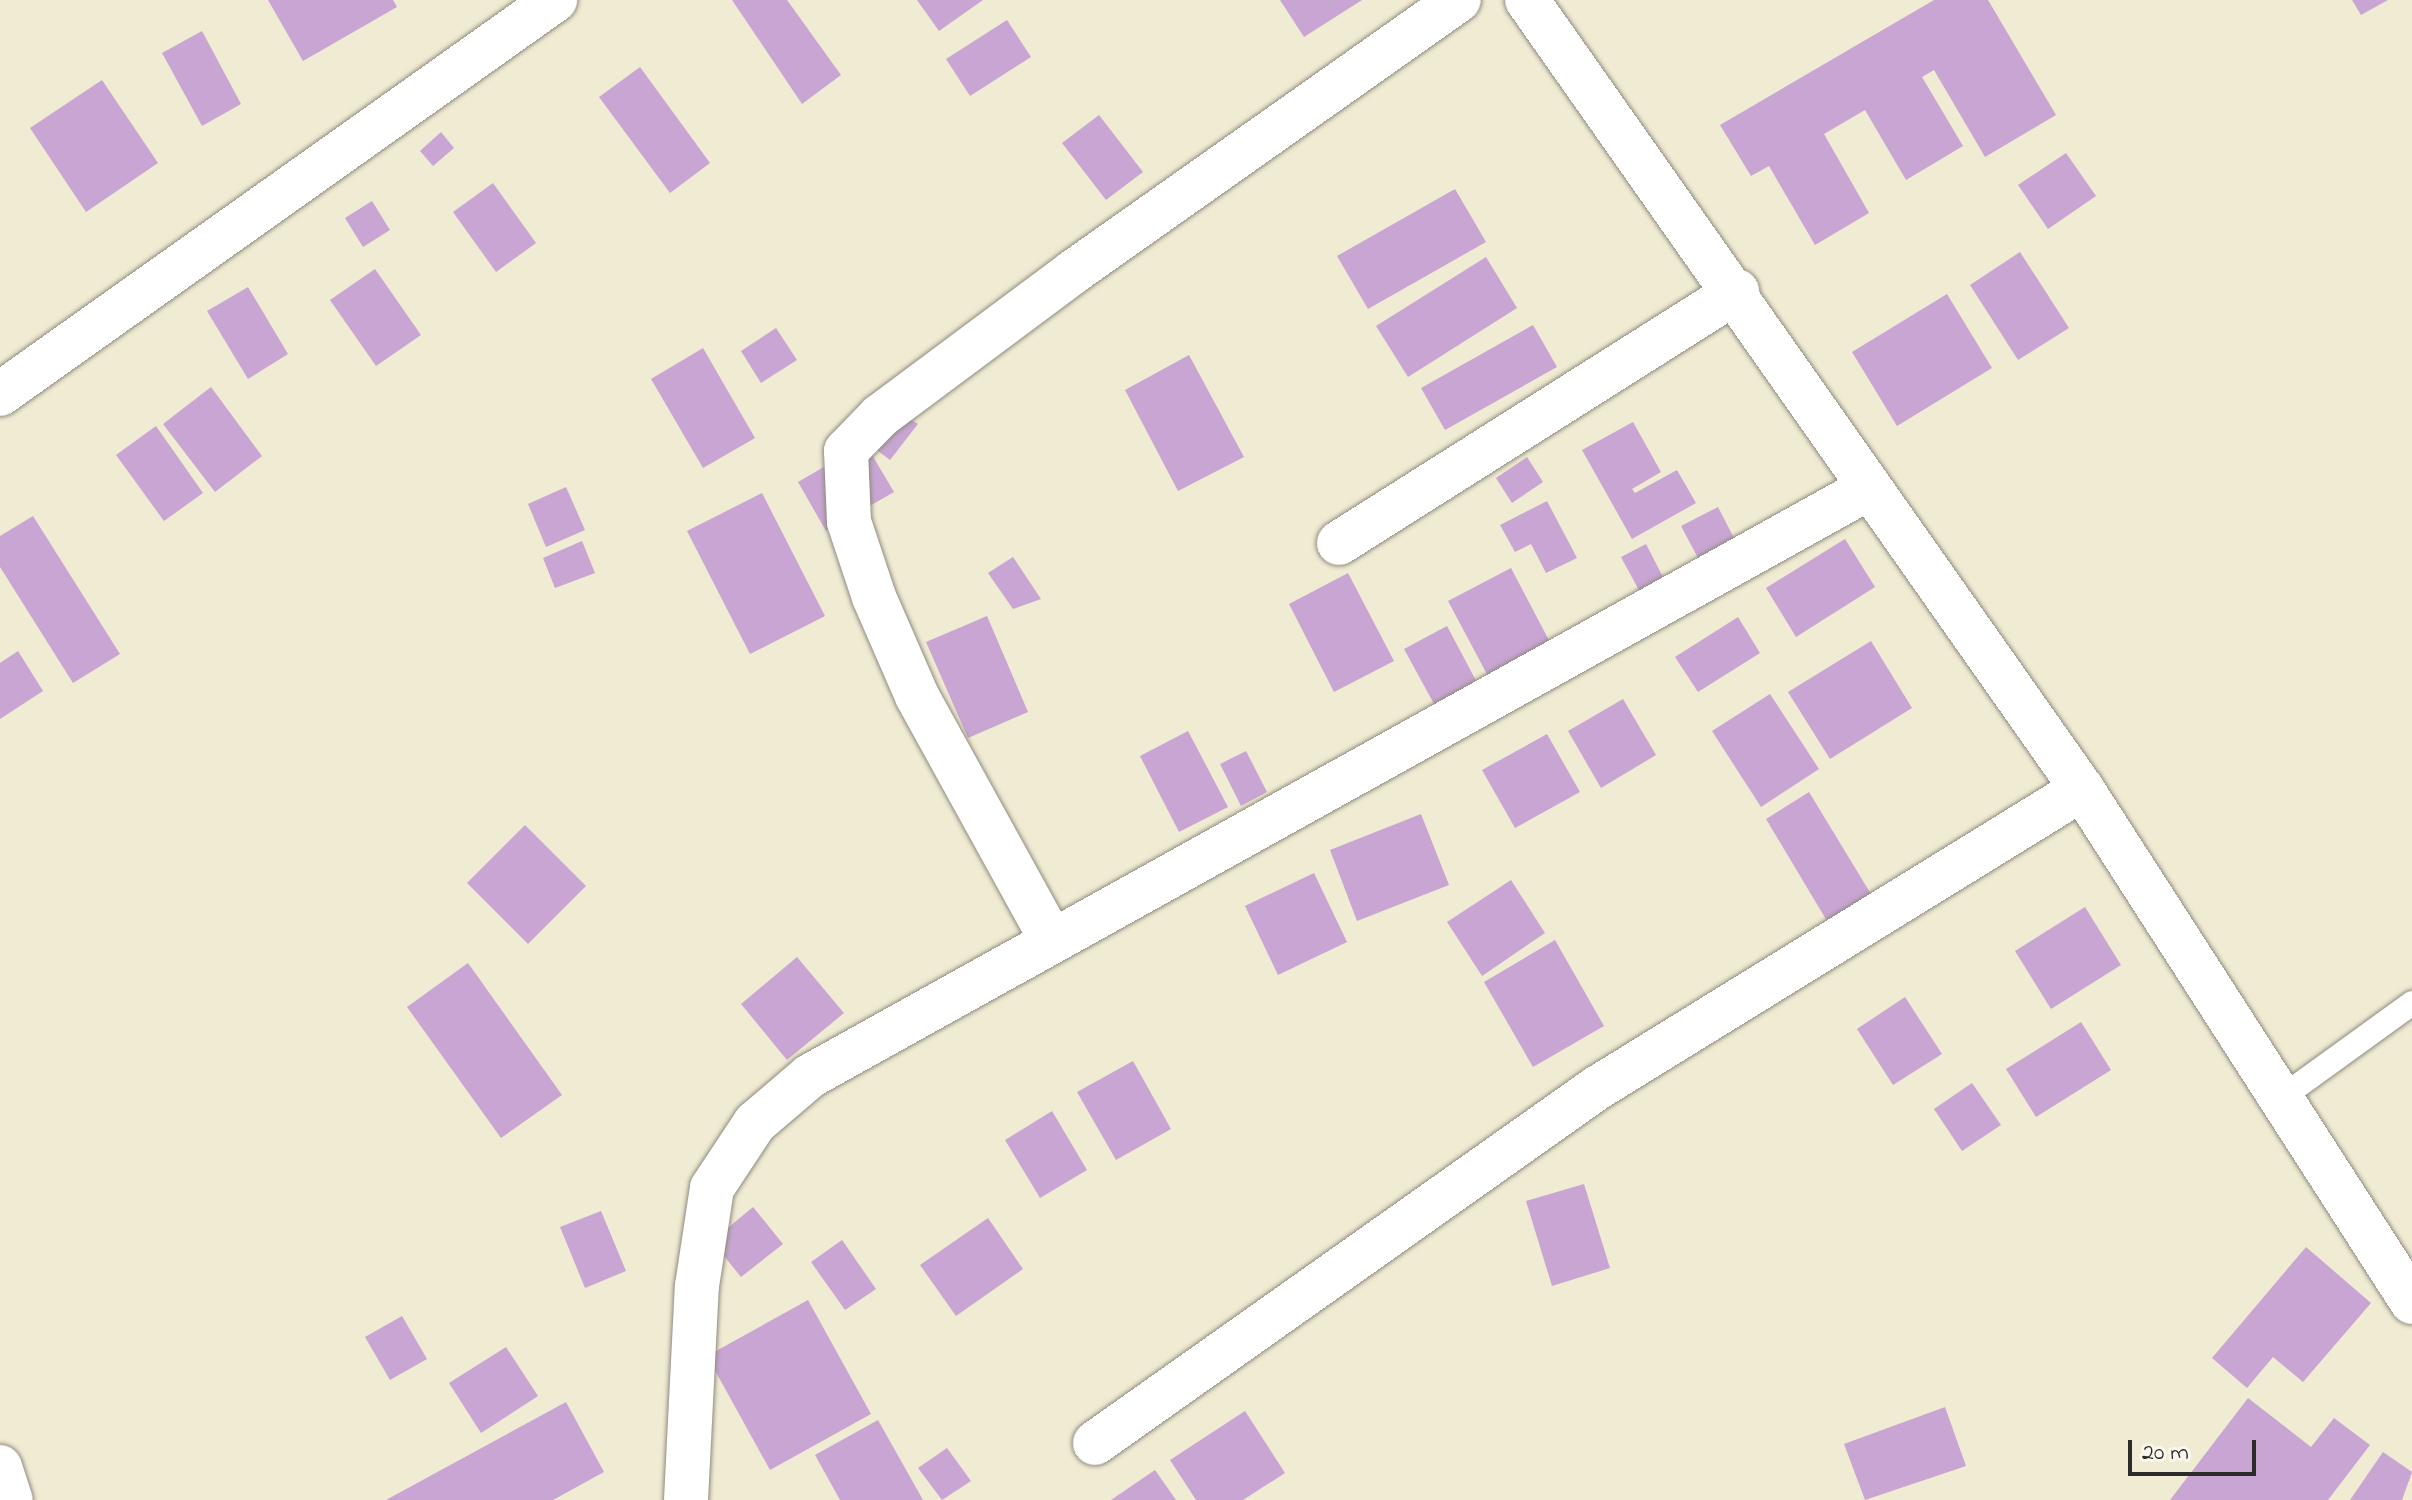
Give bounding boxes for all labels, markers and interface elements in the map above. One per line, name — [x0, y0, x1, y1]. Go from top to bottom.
scale bar — [2132, 1424, 2260, 1474]
text: 20 m — [2142, 1436, 2189, 1471]

